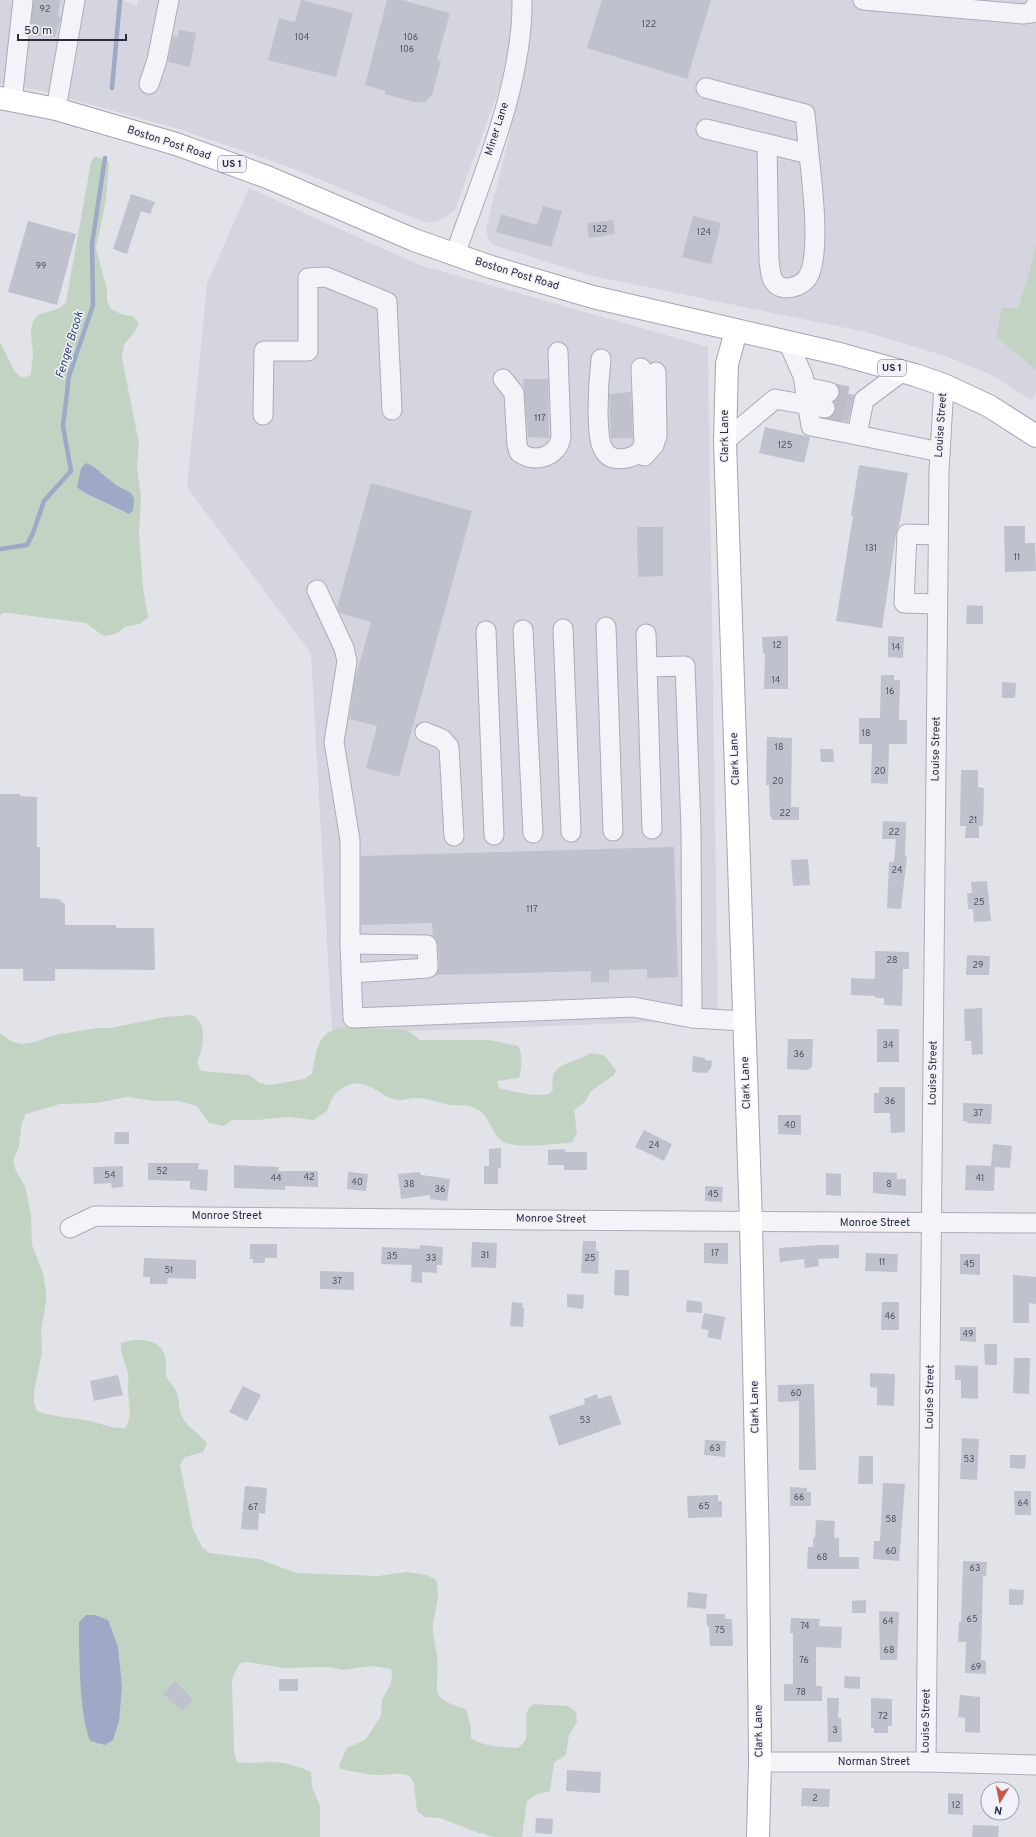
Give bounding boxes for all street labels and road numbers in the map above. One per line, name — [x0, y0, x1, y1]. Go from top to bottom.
street label: Miner Lane — [482, 100, 512, 157]
street label: Boston Post Road — [125, 123, 213, 163]
road number: US 1 — [218, 156, 246, 172]
street label: Boston Post Road — [473, 255, 561, 293]
road number: US 1 — [878, 360, 906, 376]
street label: Louise Street — [932, 392, 950, 458]
street label: Clark Lane — [718, 409, 732, 462]
street label: Louise Street — [928, 716, 944, 782]
street label: Clark Lane — [727, 732, 743, 786]
street label: Louise Street — [925, 1040, 941, 1106]
street label: Clark Lane — [738, 1056, 754, 1110]
street label: Monroe Street — [192, 1209, 262, 1223]
street label: Monroe Street — [516, 1211, 586, 1227]
street label: Monroe Street — [840, 1216, 910, 1230]
street label: Louise Street — [922, 1364, 938, 1430]
street label: Clark Lane — [748, 1380, 762, 1434]
street label: Louise Street — [918, 1688, 934, 1754]
street label: Clark Lane — [752, 1704, 766, 1758]
street label: Norman Street — [838, 1755, 910, 1769]

